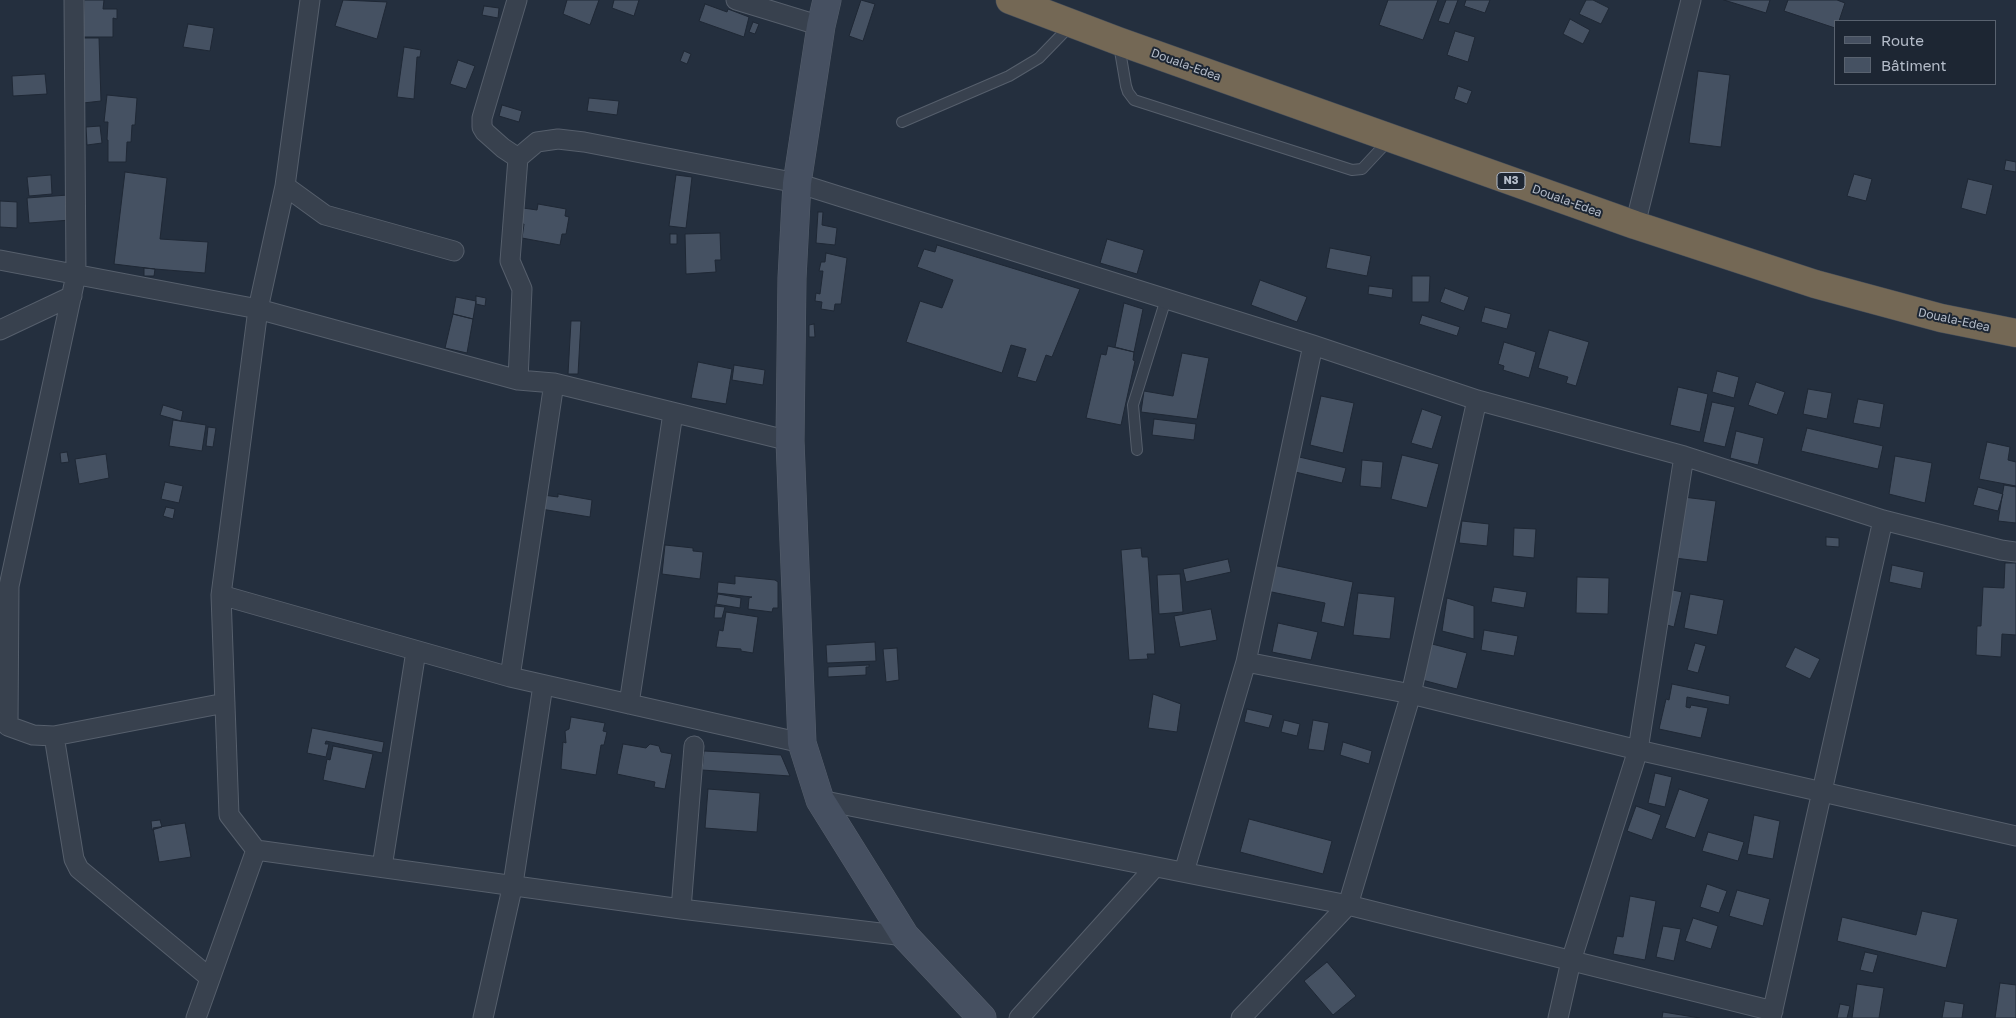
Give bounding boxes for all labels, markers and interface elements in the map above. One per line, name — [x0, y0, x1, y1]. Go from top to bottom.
legend — [1834, 20, 1996, 85]
text: Route — [1881, 31, 1924, 49]
street label: Douala-Edea — [1149, 46, 1223, 84]
text: Bâtiment — [1881, 56, 1946, 74]
road number: N3 — [1497, 172, 1525, 190]
street label: Douala-Edea — [1530, 182, 1604, 220]
street label: Douala-Edea — [1917, 305, 1991, 335]

